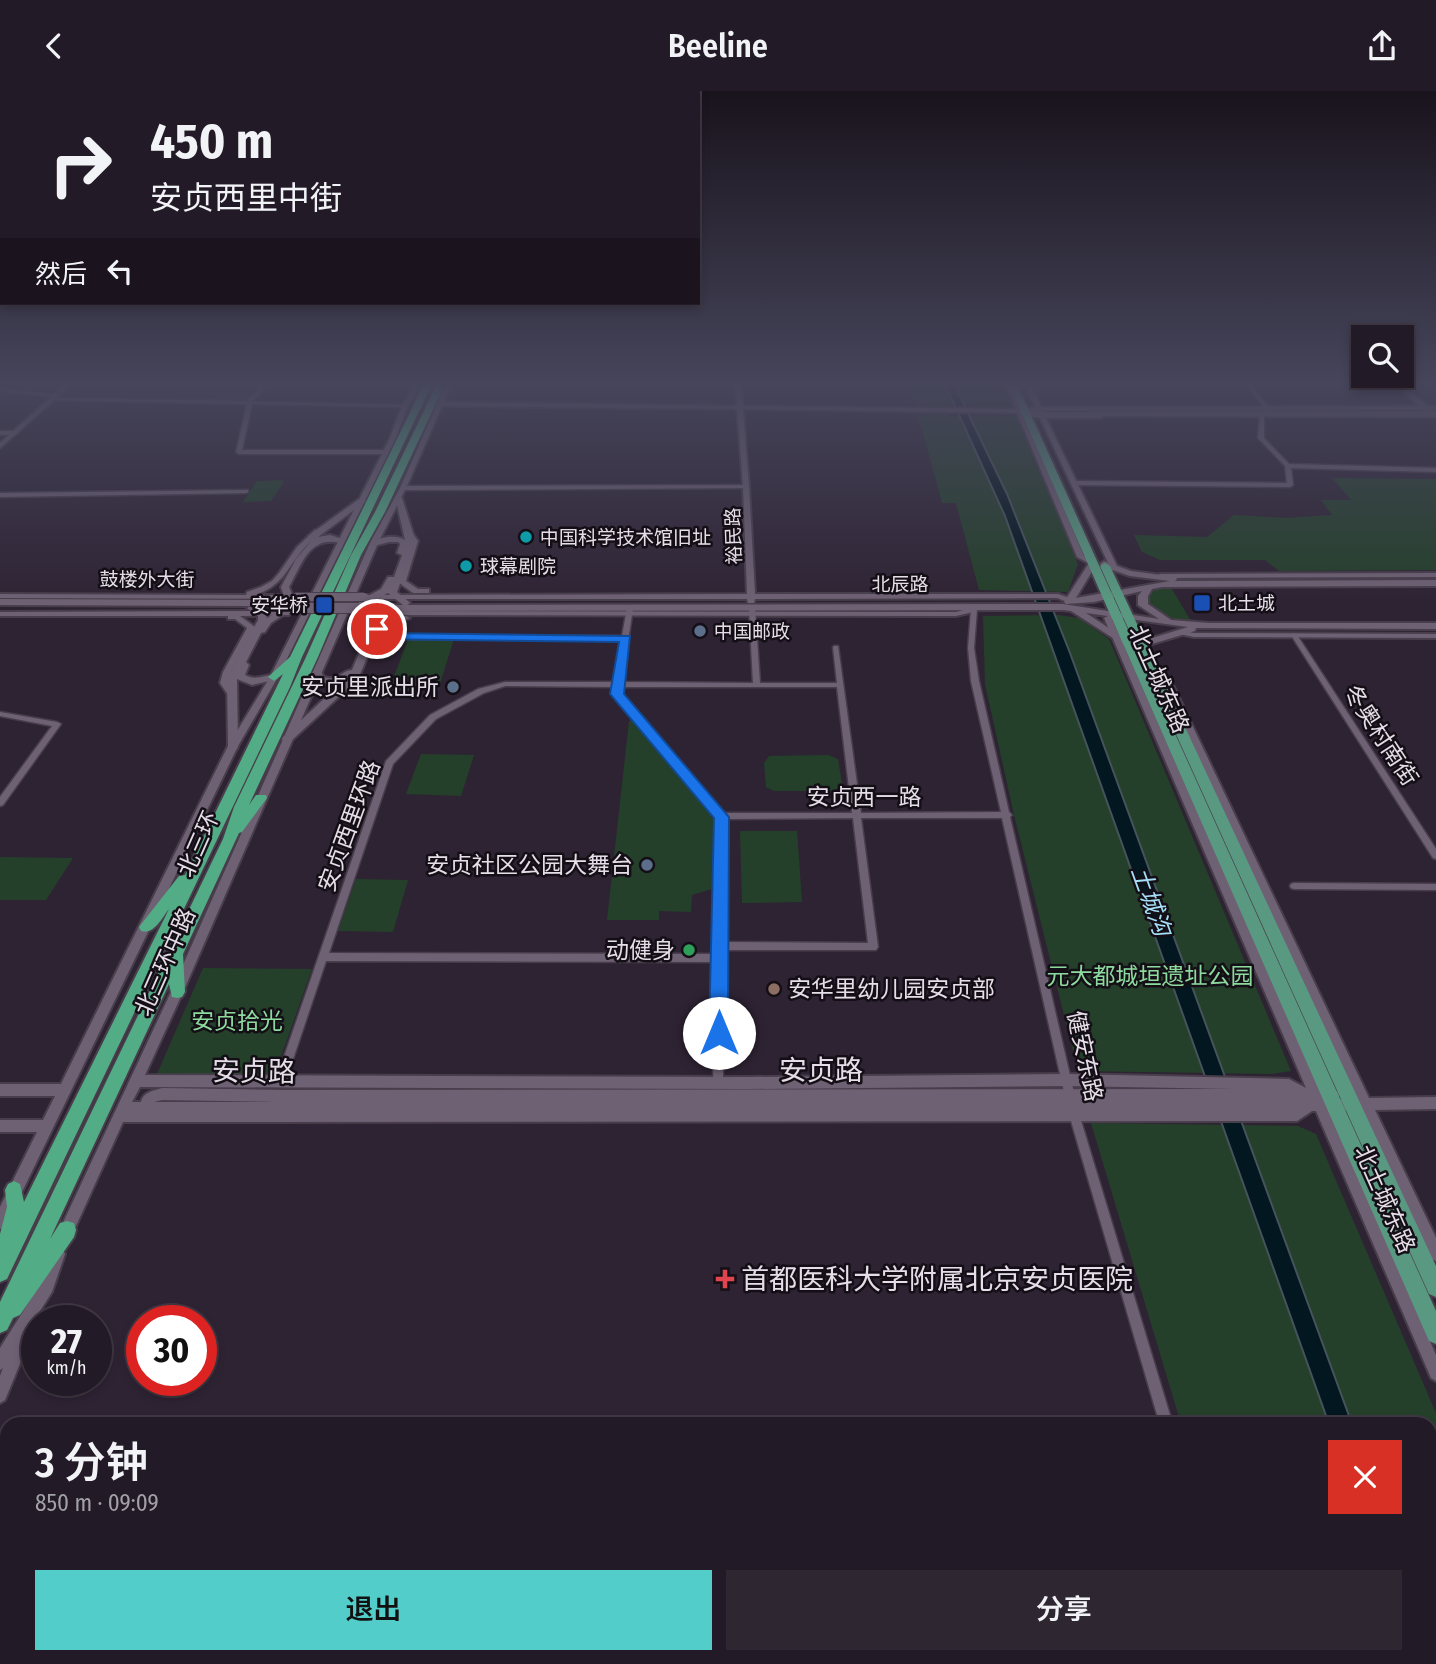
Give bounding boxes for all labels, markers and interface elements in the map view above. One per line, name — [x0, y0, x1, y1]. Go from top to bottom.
icon: back — [35, 27, 73, 65]
text: Beeline — [668, 27, 768, 65]
icon: share — [1363, 27, 1401, 65]
text: 450 m — [150, 112, 273, 171]
icon: right — [35, 119, 126, 210]
text: 安贞西里中街 — [150, 179, 342, 217]
icon: left — [101, 252, 139, 290]
text: 然后 — [35, 259, 87, 290]
map controls — [1351, 325, 1414, 388]
button: search — [1351, 325, 1414, 388]
street label: 裕民路 — [721, 507, 746, 565]
place label: 中国科学技术馆旧址 — [540, 526, 711, 549]
marker: 中国科学技术馆旧址 — [518, 529, 534, 545]
place label: 球幕剧院 — [480, 555, 556, 578]
marker: 球幕剧院 — [458, 558, 474, 574]
street label: 鼓楼外大街 — [99, 568, 195, 591]
street label: 北辰路 — [871, 573, 929, 596]
place label: 北土城 — [1218, 592, 1275, 615]
marker: 北土城 — [1192, 593, 1212, 613]
place label: 安华桥 — [251, 594, 308, 617]
marker: 安华桥 — [314, 595, 334, 615]
pin — [347, 599, 407, 659]
icon: arrive — [358, 610, 396, 648]
place label: 中国邮政 — [714, 620, 790, 643]
street label: 北土城东路 — [1123, 621, 1195, 737]
marker: 中国邮政 — [692, 623, 708, 639]
place label: 安贞里派出所 — [301, 673, 439, 701]
marker: 安贞里派出所 — [445, 679, 461, 695]
street label: 冬奥村南街 — [1338, 679, 1424, 791]
street label: 安贞西里环路 — [312, 756, 386, 896]
street label: 安贞西一路 — [807, 783, 922, 811]
street label: 北三环 — [171, 807, 225, 881]
place label: 安贞社区公园大舞台 — [426, 851, 633, 879]
marker: 安贞社区公园大舞台 — [639, 857, 655, 873]
water label: 土城沟 — [1126, 862, 1177, 942]
street label: 北三环中路 — [129, 904, 201, 1020]
place label: 动健身 — [606, 936, 675, 964]
marker: 动健身 — [681, 942, 697, 958]
park label: 元大都城垣遗址公园 — [1047, 962, 1254, 990]
place label: 安华里幼儿园安贞部 — [788, 975, 995, 1003]
marker: 安华里幼儿园安贞部 — [766, 981, 782, 997]
position arrow — [682, 996, 756, 1070]
park label: 安贞拾光 — [191, 1007, 283, 1035]
street label: 健安东路 — [1062, 1008, 1108, 1104]
street label: 安贞路 — [212, 1054, 296, 1089]
street label: 安贞路 — [779, 1054, 863, 1087]
street label: 北土城东路 — [1349, 1141, 1421, 1257]
place label: 首都医科大学附属北京安贞医院 — [741, 1263, 1133, 1296]
marker: 首都医科大学附属北京安贞医院 — [715, 1269, 735, 1289]
speed limit sign: 30 — [126, 1305, 217, 1396]
text: 27 — [51, 1320, 82, 1362]
text: km/h — [46, 1357, 87, 1379]
text: 3 分钟 — [35, 1438, 148, 1488]
button: close — [1328, 1440, 1402, 1514]
text: 850 m · 09:09 — [35, 1489, 159, 1517]
button: 退出 — [35, 1570, 712, 1650]
button: 分享 — [726, 1570, 1402, 1650]

